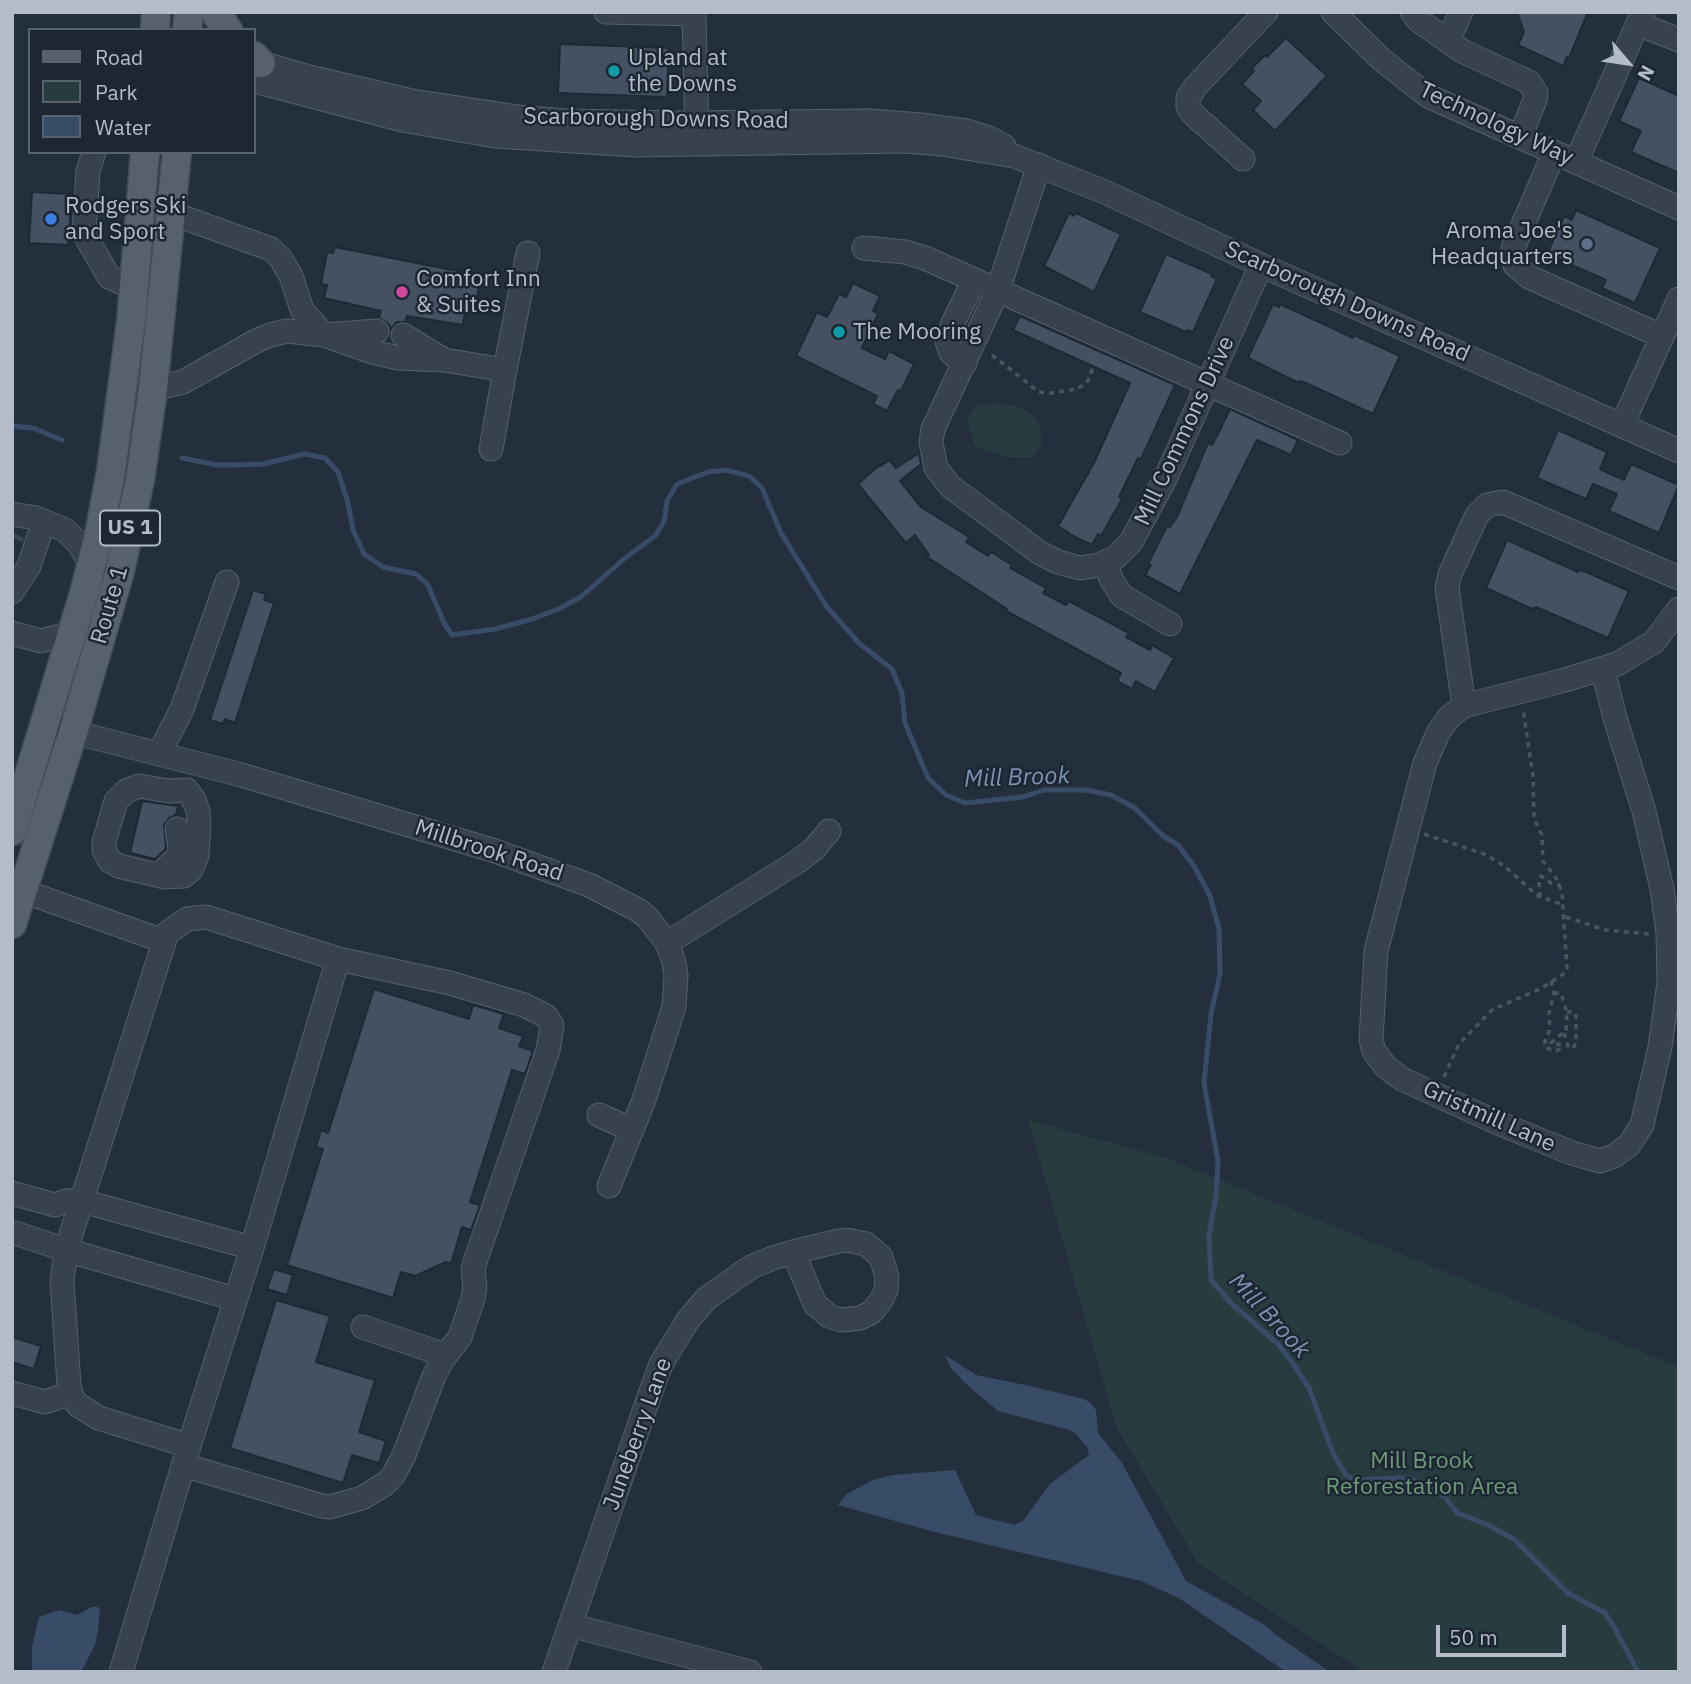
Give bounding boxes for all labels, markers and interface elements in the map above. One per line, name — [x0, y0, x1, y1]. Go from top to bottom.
legend — [28, 28, 256, 154]
north arrow — [1593, 28, 1663, 98]
text: Road — [95, 43, 143, 71]
place label: Upland at the Downs — [628, 44, 737, 98]
text: N — [1633, 61, 1660, 85]
marker: Upland at the Downs — [606, 63, 622, 79]
street label: Technology Way — [1414, 76, 1578, 172]
text: Park — [95, 78, 138, 106]
street label: Scarborough Downs Road — [523, 103, 789, 135]
text: Water — [95, 113, 151, 141]
place label: Rodgers Ski and Sport — [65, 192, 187, 246]
marker: Rodgers Ski and Sport — [43, 211, 59, 227]
place label: Aroma Joe's Headquarters — [1431, 217, 1573, 271]
street label: Scarborough Downs Road — [1220, 235, 1474, 369]
marker: Aroma Joe's Headquarters — [1579, 236, 1595, 252]
place label: Comfort Inn & Suites — [416, 265, 541, 319]
marker: Comfort Inn & Suites — [394, 284, 410, 300]
place label: The Mooring — [853, 318, 981, 346]
marker: The Mooring — [831, 324, 847, 340]
street label: Mill Commons Drive — [1129, 332, 1241, 530]
road number: US 1 — [100, 510, 160, 546]
street label: Route 1 — [86, 563, 134, 647]
water label: Mill Brook — [964, 762, 1070, 794]
street label: Millbrook Road — [411, 814, 567, 888]
street label: Gristmill Lane — [1418, 1075, 1560, 1159]
water label: Mill Brook — [1222, 1267, 1316, 1365]
street label: Juneberry Lane — [598, 1354, 678, 1514]
park label: Mill Brook Reforestation Area — [1326, 1447, 1518, 1501]
scale bar — [1439, 1610, 1568, 1654]
text: 50 m — [1449, 1623, 1498, 1651]

